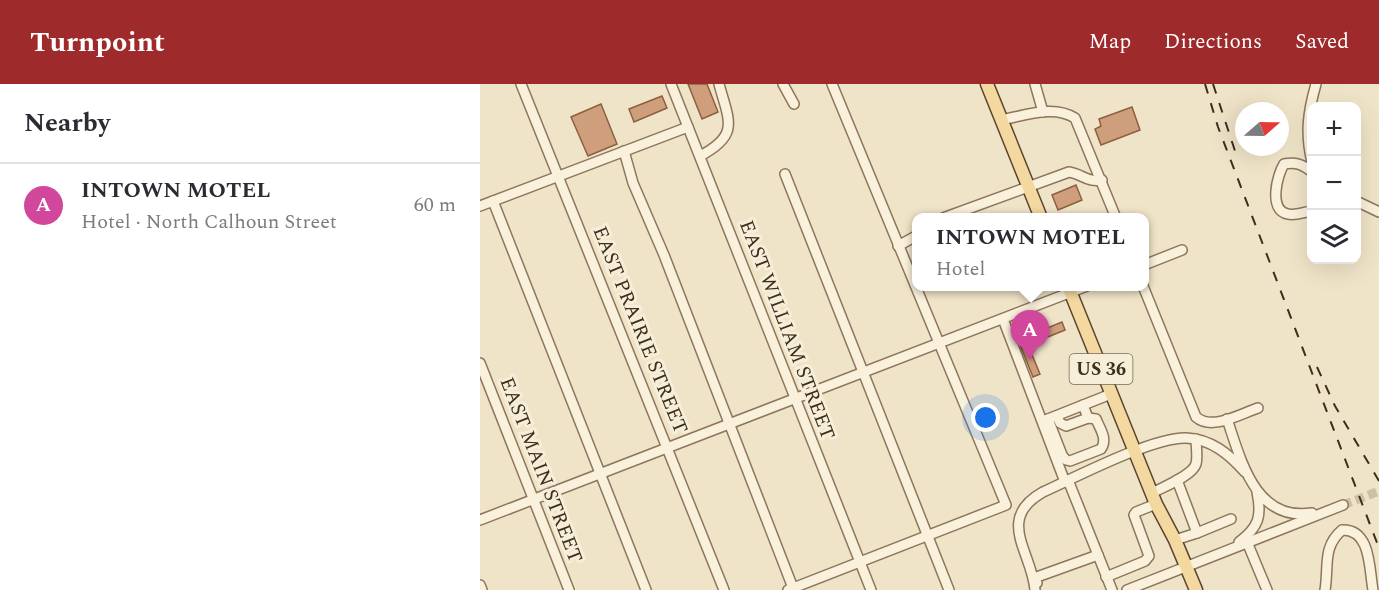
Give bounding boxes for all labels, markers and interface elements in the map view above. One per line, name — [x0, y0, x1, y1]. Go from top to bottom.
text: Turnpoint — [30, 21, 165, 64]
text: Map — [1089, 26, 1131, 58]
text: Directions — [1164, 26, 1262, 58]
text: Saved — [1295, 26, 1349, 58]
north arrow — [1235, 102, 1289, 156]
map controls — [1307, 102, 1361, 264]
button: + — [1307, 102, 1361, 156]
text: Nearby — [24, 103, 110, 143]
button: − — [1307, 156, 1361, 210]
text: INTOWN MOTEL — [81, 174, 271, 207]
text: A — [36, 190, 51, 220]
text: 60 m — [414, 190, 456, 220]
text: Hotel · North Calhoun Street — [81, 207, 337, 237]
button: layers — [1307, 210, 1361, 264]
popup — [912, 213, 1149, 291]
street label: EAST WILLIAM STREET — [731, 216, 843, 444]
text: INTOWN MOTEL — [936, 221, 1125, 254]
street label: EAST PRAIRIE STREET — [585, 222, 695, 438]
text: Hotel — [936, 254, 985, 284]
pin: A — [1010, 310, 1050, 360]
road number: US 36 — [1070, 354, 1132, 384]
street label: EAST MAIN STREET — [492, 373, 590, 567]
your location — [971, 403, 1000, 432]

